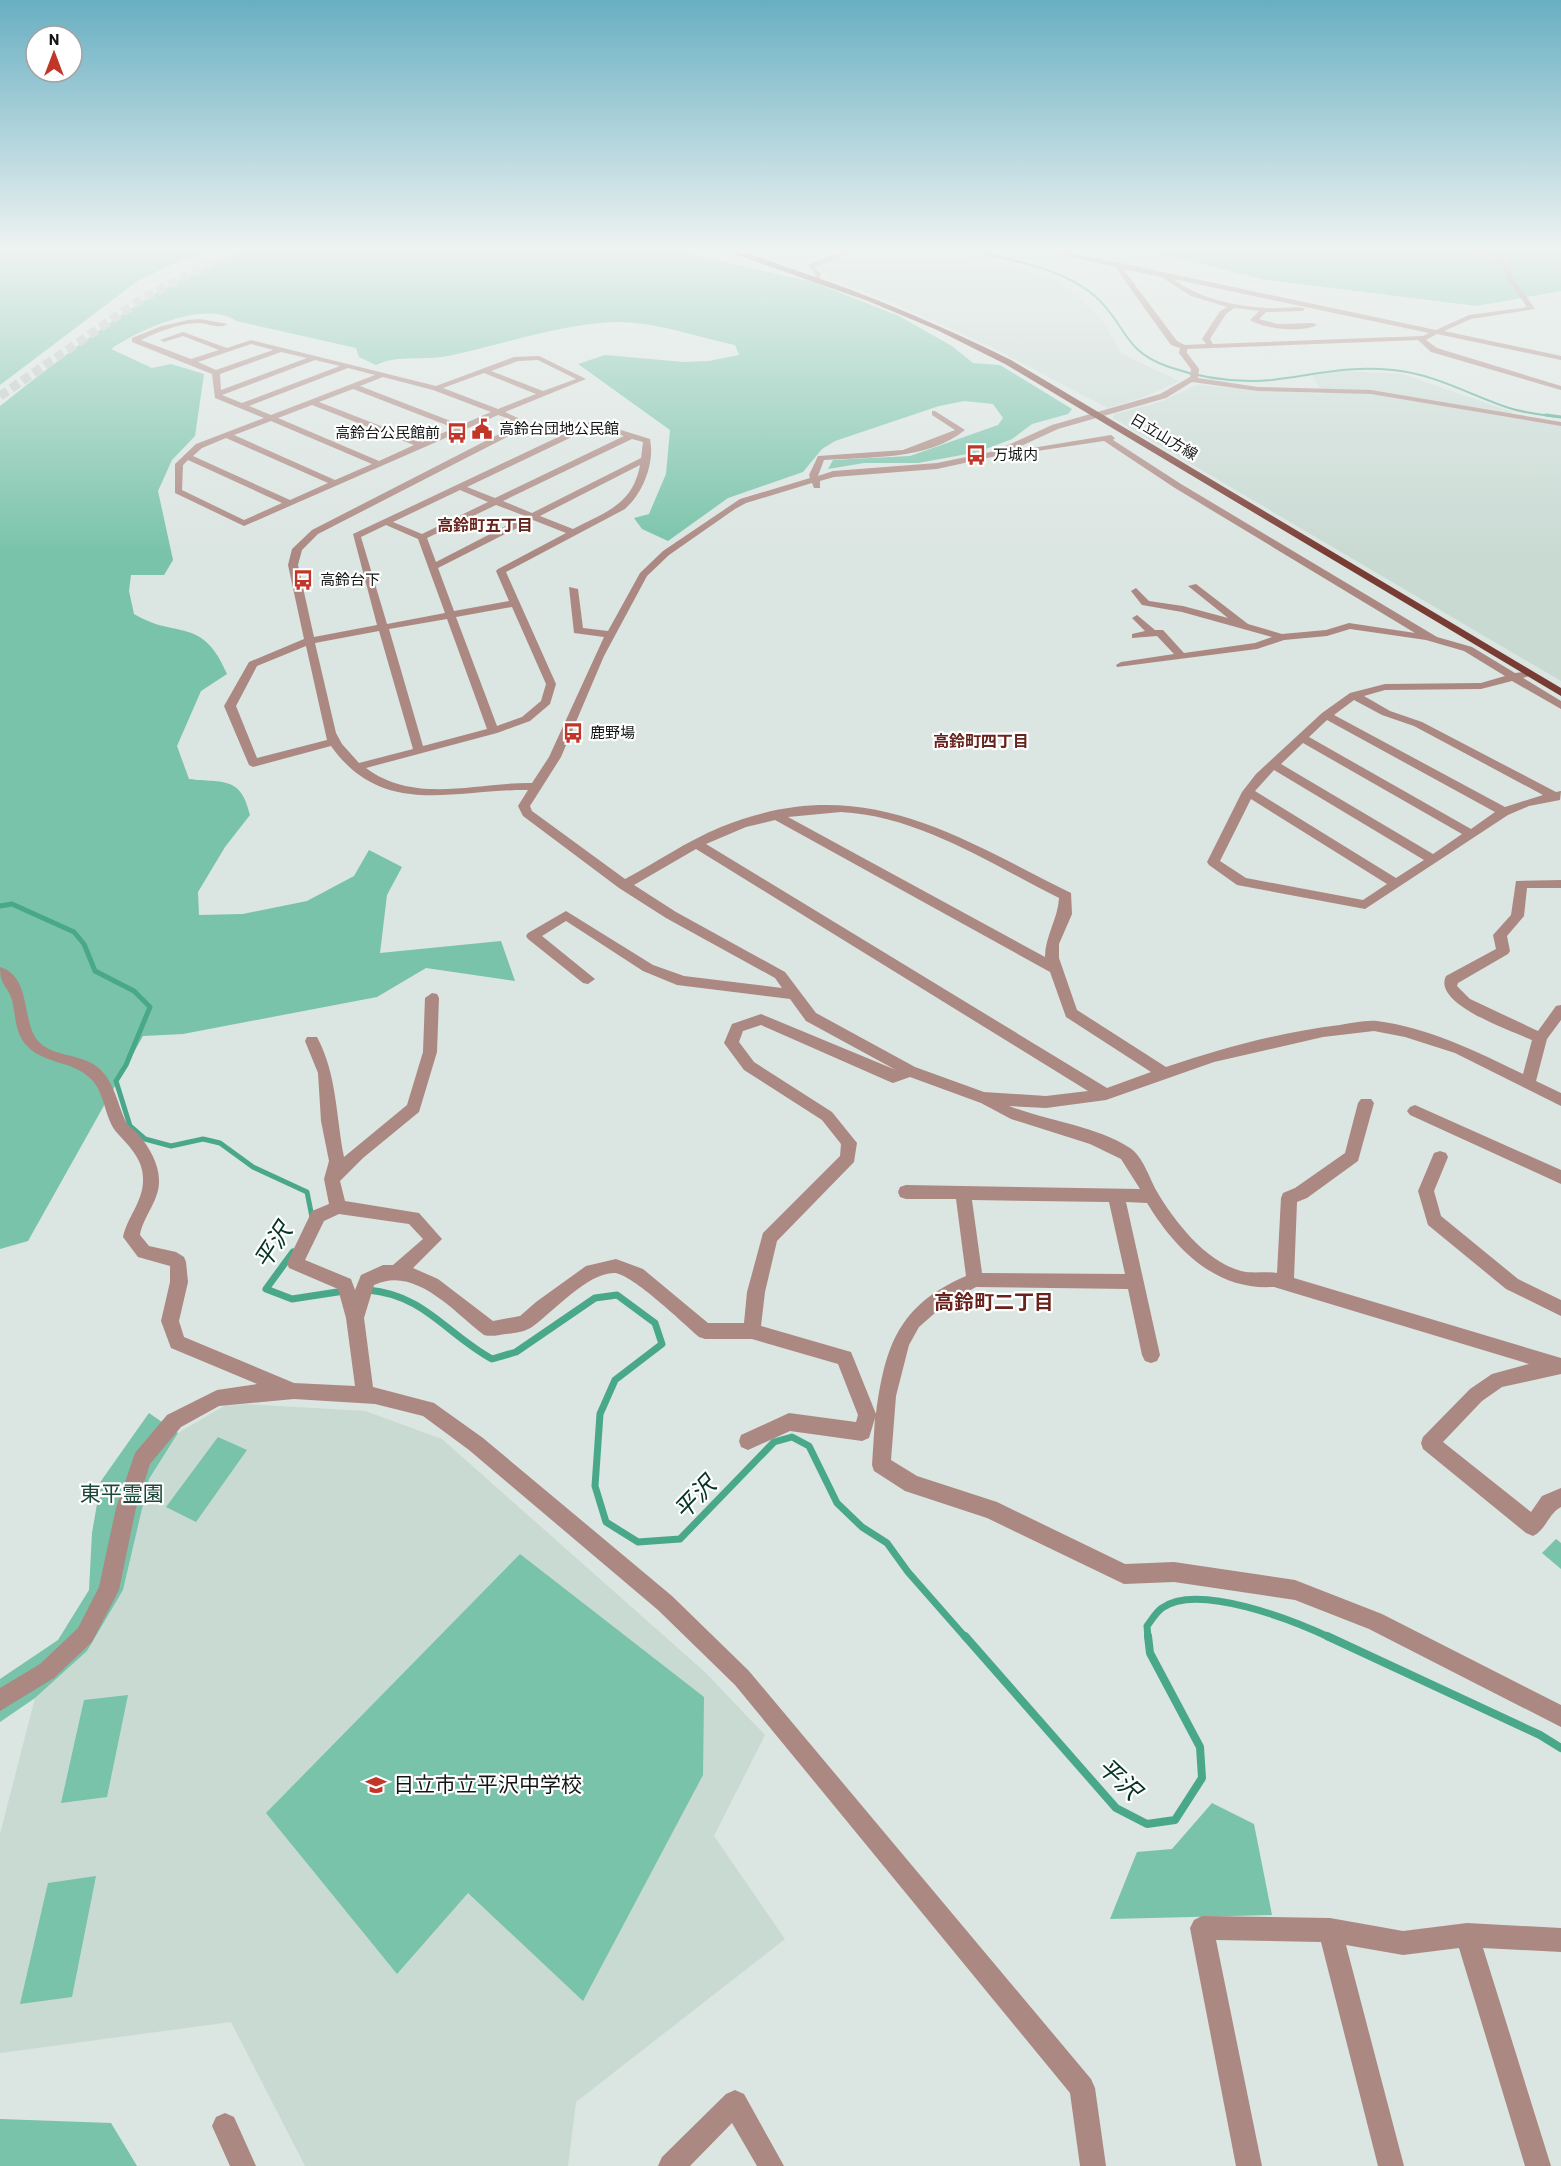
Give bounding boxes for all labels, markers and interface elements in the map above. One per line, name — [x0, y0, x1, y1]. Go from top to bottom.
north arrow — [24, 24, 84, 84]
text: N — [49, 29, 59, 48]
street label: 日立山方線 — [1128, 409, 1201, 463]
public building icon: 高鈴台団地公民館 — [470, 417, 494, 441]
place label: 高鈴台団地公民館 — [499, 419, 619, 437]
bus stop icon: 高鈴台公民館前 — [445, 421, 469, 445]
place label: 高鈴台公民館前 — [335, 423, 440, 441]
bus stop icon: 万城内 — [964, 443, 988, 467]
place label: 万城内 — [993, 445, 1038, 463]
district label: 高鈴町五丁目 — [437, 515, 533, 534]
bus stop icon: 高鈴台下 — [291, 568, 315, 592]
place label: 高鈴台下 — [320, 570, 380, 588]
bus stop icon: 鹿野場 — [561, 721, 585, 745]
place label: 鹿野場 — [590, 723, 635, 741]
district label: 高鈴町四丁目 — [933, 731, 1029, 750]
water label: 平沢 — [247, 1215, 299, 1273]
district label: 高鈴町二丁目 — [934, 1289, 1054, 1313]
water label: 平沢 — [667, 1467, 723, 1524]
park label: 東平霊園 — [80, 1480, 164, 1505]
water label: 平沢 — [1093, 1751, 1150, 1807]
place label: 日立市立平沢中学校 — [393, 1771, 582, 1796]
school or university icon: 日立市立平沢中学校 — [364, 1773, 388, 1797]

